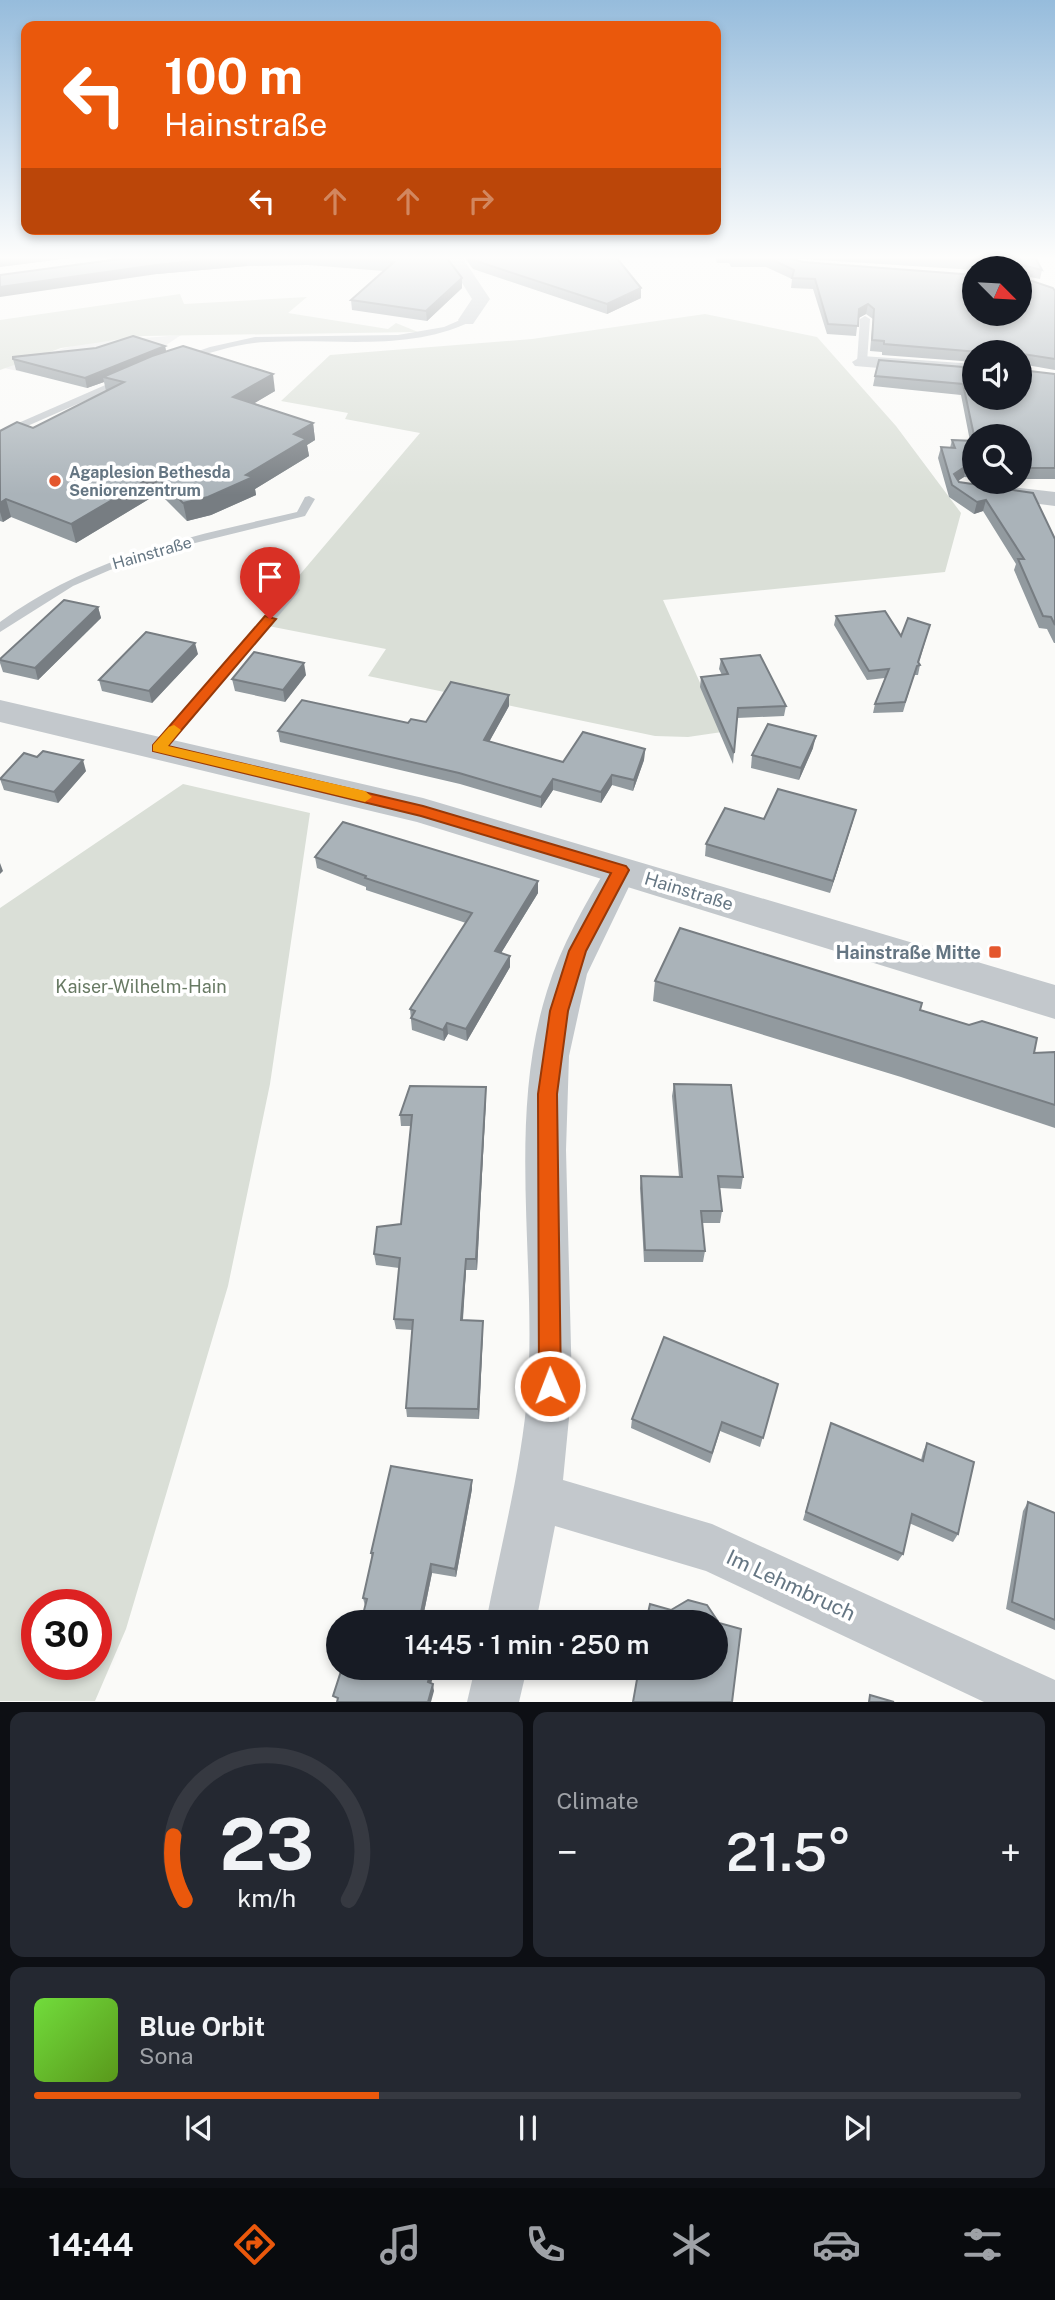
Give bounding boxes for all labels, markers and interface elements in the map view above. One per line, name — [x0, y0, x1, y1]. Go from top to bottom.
text: 100 m — [164, 47, 303, 105]
icon: left — [49, 49, 140, 140]
text: Hainstraße — [164, 106, 327, 143]
icon: left — [243, 182, 281, 220]
icon: ahead — [316, 182, 354, 220]
icon: ahead — [389, 182, 427, 220]
icon: right — [462, 182, 500, 220]
north arrow — [962, 256, 1032, 326]
map controls — [962, 256, 1032, 494]
button: sound — [962, 340, 1032, 410]
button: search — [962, 424, 1032, 494]
place label: Agaplesion Bethesda Seniorenzentrum — [69, 463, 231, 500]
marker: Agaplesion Bethesda Seniorenzentrum — [47, 473, 63, 489]
street label: Hainstraße — [110, 533, 194, 573]
pin — [240, 547, 300, 619]
icon: arrive — [251, 558, 289, 596]
street label: Hainstraße — [642, 868, 736, 914]
place label: Hainstraße Mitte — [836, 942, 981, 963]
marker: Hainstraße Mitte — [987, 944, 1003, 960]
park label: Kaiser-Wilhelm-Hain — [55, 976, 227, 997]
position arrow — [513, 1349, 587, 1423]
street label: Im Lehmbruch — [723, 1544, 859, 1626]
speed limit sign: 30 — [21, 1589, 112, 1680]
text: 14:45 · 1 min · 250 m — [405, 1629, 649, 1660]
text: Climate — [557, 1787, 639, 1814]
text: 23 — [219, 1802, 314, 1887]
text: 21.5° — [726, 1822, 852, 1883]
text: − — [557, 1830, 578, 1875]
text: + — [1000, 1830, 1021, 1875]
text: km/h — [237, 1883, 296, 1913]
text: Blue Orbit — [139, 2011, 265, 2042]
text: Sona — [139, 2042, 193, 2069]
icon: previous — [180, 2109, 218, 2147]
icon: pause — [509, 2109, 547, 2147]
icon: next — [838, 2109, 876, 2147]
icon: directions — [230, 2220, 279, 2269]
icon: music — [376, 2220, 425, 2269]
icon: phone — [521, 2220, 570, 2269]
icon: climate — [667, 2220, 716, 2269]
icon: car — [812, 2220, 861, 2269]
icon: filters — [958, 2220, 1007, 2269]
text: 14:44 — [48, 2226, 133, 2263]

